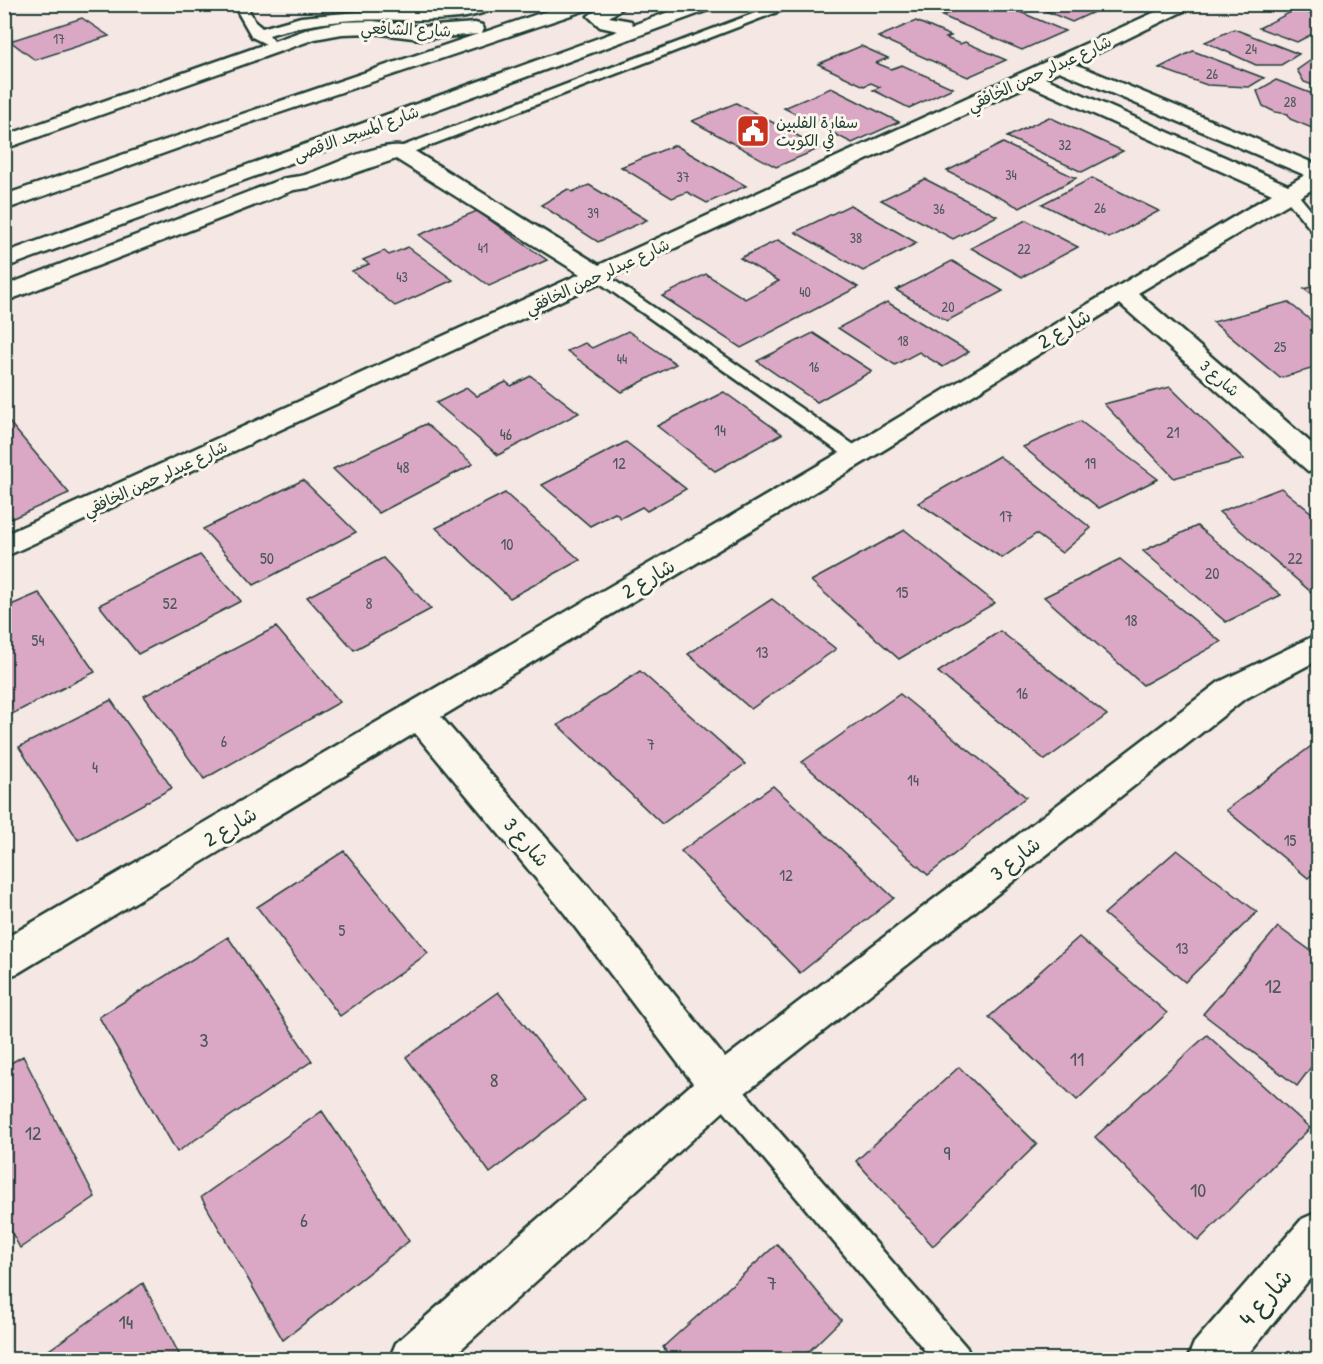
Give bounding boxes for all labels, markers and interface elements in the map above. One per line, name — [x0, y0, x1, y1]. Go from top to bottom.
street label: شارع الشافعي — [360, 16, 452, 46]
house number: 17 — [53, 29, 65, 48]
street label: شارع عبدلر حمن الخافقي — [963, 30, 1117, 120]
house number: 24 — [1245, 39, 1257, 58]
house number: 26 — [1206, 64, 1218, 83]
house number: 28 — [1284, 92, 1296, 111]
street label: شارع المسجد الاقصى — [290, 100, 422, 167]
place label: سفارة الفلبين في الكويت — [776, 111, 858, 152]
public building icon: سفارة الفلبين في الكويت — [735, 113, 771, 149]
house number: 32 — [1059, 135, 1072, 154]
house number: 34 — [1005, 165, 1017, 184]
house number: 37 — [676, 167, 690, 186]
house number: 26 — [1094, 198, 1106, 217]
house number: 36 — [933, 199, 945, 218]
house number: 39 — [587, 203, 599, 222]
house number: 38 — [850, 228, 862, 247]
street label: شارع عبدلر حمن الخافقي — [521, 233, 675, 323]
house number: 41 — [478, 238, 488, 257]
house number: 22 — [1017, 239, 1031, 258]
house number: 43 — [396, 267, 408, 286]
house number: 40 — [799, 282, 811, 301]
house number: 20 — [942, 297, 954, 316]
street label: شارع 2 — [1033, 302, 1096, 355]
house number: 18 — [897, 331, 909, 350]
house number: 25 — [1274, 337, 1286, 356]
house number: 44 — [617, 349, 627, 368]
street label: شارع 3 — [1195, 355, 1244, 402]
house number: 16 — [809, 357, 820, 376]
house number: 14 — [714, 419, 726, 441]
house number: 21 — [1166, 421, 1180, 443]
house number: 46 — [500, 423, 512, 445]
street label: شارع عبدلر حمن الخافقي — [79, 435, 233, 525]
house number: 12 — [612, 452, 626, 474]
house number: 19 — [1084, 452, 1096, 474]
house number: 48 — [397, 456, 410, 478]
house number: 17 — [999, 505, 1013, 527]
house number: 10 — [501, 533, 513, 555]
house number: 50 — [260, 547, 274, 569]
house number: 22 — [1288, 547, 1303, 569]
street label: شارع 2 — [617, 552, 680, 605]
house number: 20 — [1205, 562, 1219, 584]
house number: 15 — [896, 581, 909, 603]
house number: 52 — [163, 592, 178, 614]
house number: 8 — [366, 592, 373, 614]
house number: 18 — [1125, 609, 1137, 631]
house number: 54 — [32, 629, 44, 651]
house number: 13 — [756, 641, 768, 663]
house number: 16 — [1016, 682, 1028, 704]
house number: 6 — [221, 730, 227, 752]
house number: 7 — [647, 733, 655, 755]
house number: 4 — [92, 756, 98, 778]
house number: 14 — [907, 769, 919, 791]
street label: شارع 2 — [199, 800, 262, 853]
street label: شارع 3 — [497, 812, 556, 873]
house number: 15 — [1284, 829, 1297, 851]
street label: شارع 3 — [984, 830, 1046, 887]
house number: 12 — [779, 864, 793, 886]
house number: 5 — [339, 919, 346, 941]
house number: 13 — [1176, 937, 1188, 959]
house number: 12 — [1265, 972, 1282, 999]
house number: 3 — [200, 1026, 209, 1053]
house number: 11 — [1070, 1045, 1084, 1072]
house number: 8 — [490, 1066, 498, 1093]
house number: 12 — [25, 1119, 42, 1146]
house number: 9 — [943, 1139, 951, 1166]
house number: 10 — [1190, 1176, 1206, 1203]
house number: 6 — [300, 1206, 308, 1233]
street label: شارع 4 — [1231, 1261, 1300, 1334]
house number: 7 — [767, 1269, 777, 1296]
house number: 14 — [119, 1308, 133, 1335]

